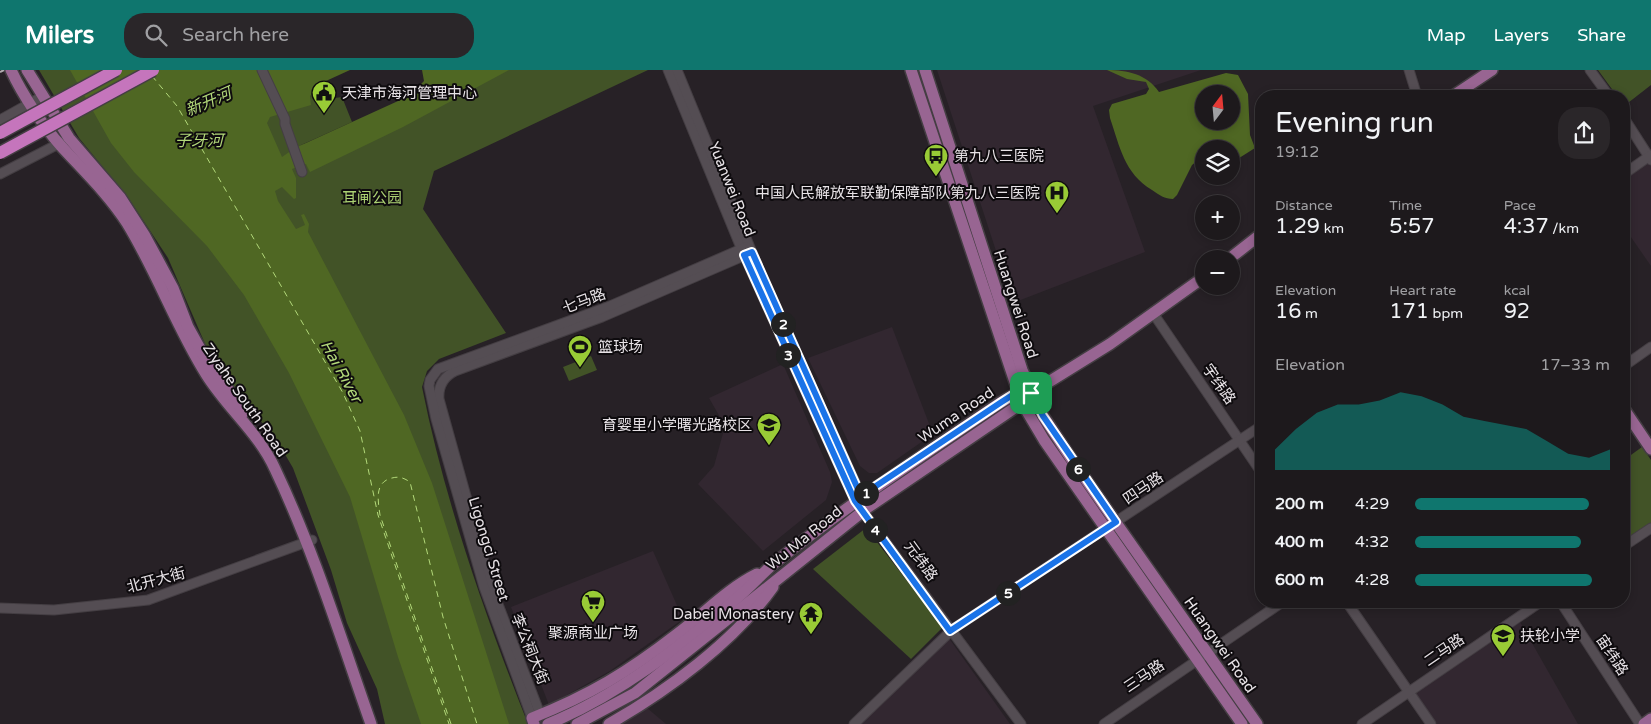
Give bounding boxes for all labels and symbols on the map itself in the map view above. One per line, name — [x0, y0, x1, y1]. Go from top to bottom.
public building icon: 天津市海河管理中心 — [311, 80, 337, 114]
water label: 新开河 — [182, 82, 237, 121]
place label: 天津市海河管理中心 — [342, 84, 477, 102]
north arrow — [1195, 85, 1240, 130]
water label: 子牙河 — [175, 131, 226, 151]
street label: Yuanwei Road — [705, 139, 759, 239]
bus stop icon: 第九八三医院 — [923, 143, 949, 177]
place label: 第九八三医院 — [954, 147, 1044, 165]
hospital icon: 中国人民解放军联勤保障部队第九八三医院 — [1044, 180, 1070, 214]
place label: 中国人民解放军联勤保障部队第九八三医院 — [755, 184, 1040, 202]
park label: 耳闸公园 — [342, 189, 402, 207]
street label: Huangwei Road — [990, 248, 1042, 360]
street label: 七马路 — [560, 285, 608, 317]
pin: 2 — [770, 312, 796, 336]
sports icon: 篮球场 — [567, 334, 593, 368]
water label: Hai River — [316, 337, 367, 408]
place label: 篮球场 — [598, 338, 643, 356]
street label: Ziyahe South Road — [199, 339, 291, 461]
pin: 3 — [776, 342, 800, 368]
street label: 宇纬路 — [1199, 360, 1239, 408]
pin — [1010, 372, 1052, 414]
street label: Wuma Road — [915, 383, 997, 447]
school or university icon: 育婴里小学曙光路校区 — [756, 412, 782, 446]
place label: 育婴里小学曙光路校区 — [602, 416, 752, 434]
pin: 6 — [1066, 456, 1090, 482]
street label: 四马路 — [1119, 468, 1167, 508]
pin: 1 — [854, 480, 878, 506]
street label: Ligongci Street — [465, 495, 513, 604]
street label: Wu Ma Road — [763, 502, 845, 574]
pin: 4 — [862, 518, 888, 542]
street label: 元纬路 — [900, 538, 942, 584]
street label: 北开大街 — [125, 564, 187, 596]
pin: 5 — [996, 580, 1020, 606]
supermarket icon: 聚源商业广场 — [580, 589, 606, 623]
street label: Huangwei Road — [1180, 594, 1260, 696]
temple icon: Dabei Monastery — [798, 601, 824, 635]
place label: Dabei Monastery — [673, 605, 794, 623]
street label: 李公祠大街 — [508, 611, 552, 687]
school or university icon: 扶轮小学 — [1490, 623, 1516, 657]
place label: 聚源商业广场 — [548, 624, 638, 642]
place label: 扶轮小学 — [1520, 627, 1580, 645]
street label: 二马路 — [1420, 630, 1468, 670]
street label: 宙纬路 — [1592, 631, 1632, 679]
street label: 三马路 — [1120, 656, 1168, 696]

